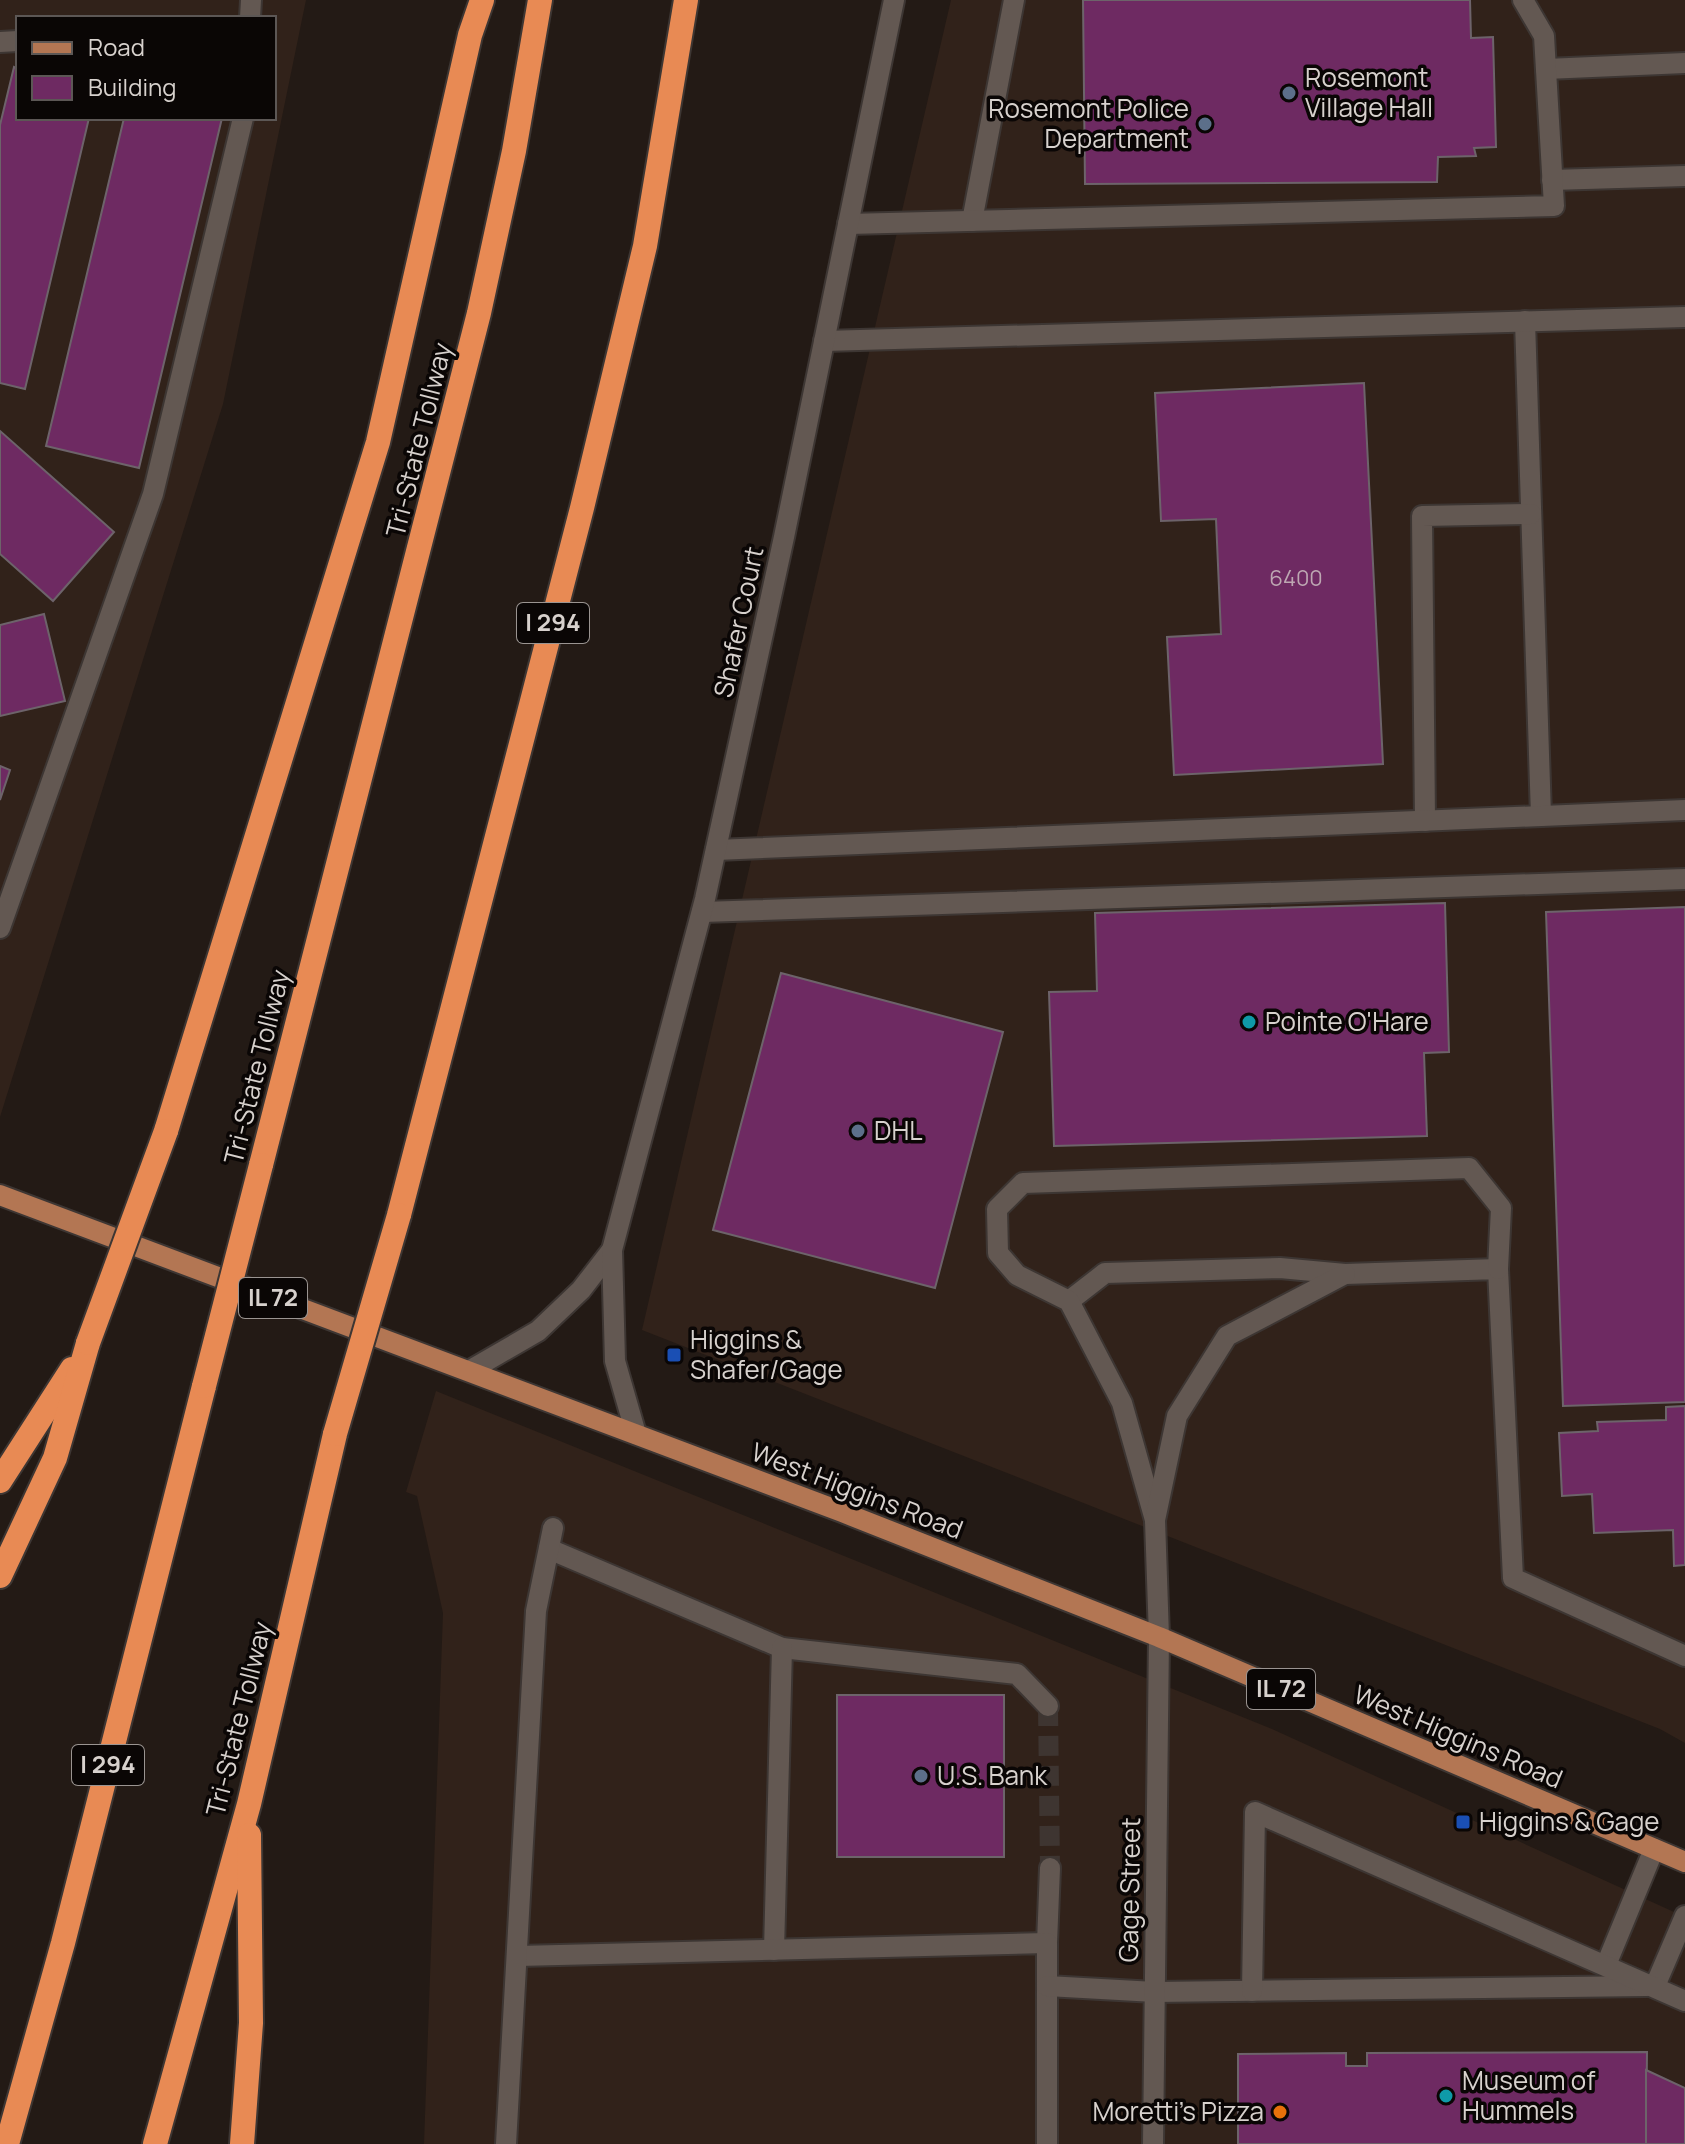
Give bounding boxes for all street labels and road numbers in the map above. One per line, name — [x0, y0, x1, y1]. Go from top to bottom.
street label: Tri-State Tollway — [376, 338, 460, 541]
street label: Shafer Court — [704, 543, 772, 701]
road number: I 294 — [517, 603, 589, 643]
street label: Tri-State Tollway — [214, 965, 298, 1168]
road number: IL 72 — [239, 1278, 307, 1318]
street label: West Higgins Road — [746, 1433, 968, 1547]
street label: Tri-State Tollway — [196, 1617, 280, 1820]
road number: IL 72 — [1247, 1669, 1315, 1709]
street label: West Higgins Road — [1348, 1676, 1568, 1796]
road number: I 294 — [72, 1745, 144, 1785]
street label: Gage Street — [1110, 1817, 1148, 1963]

